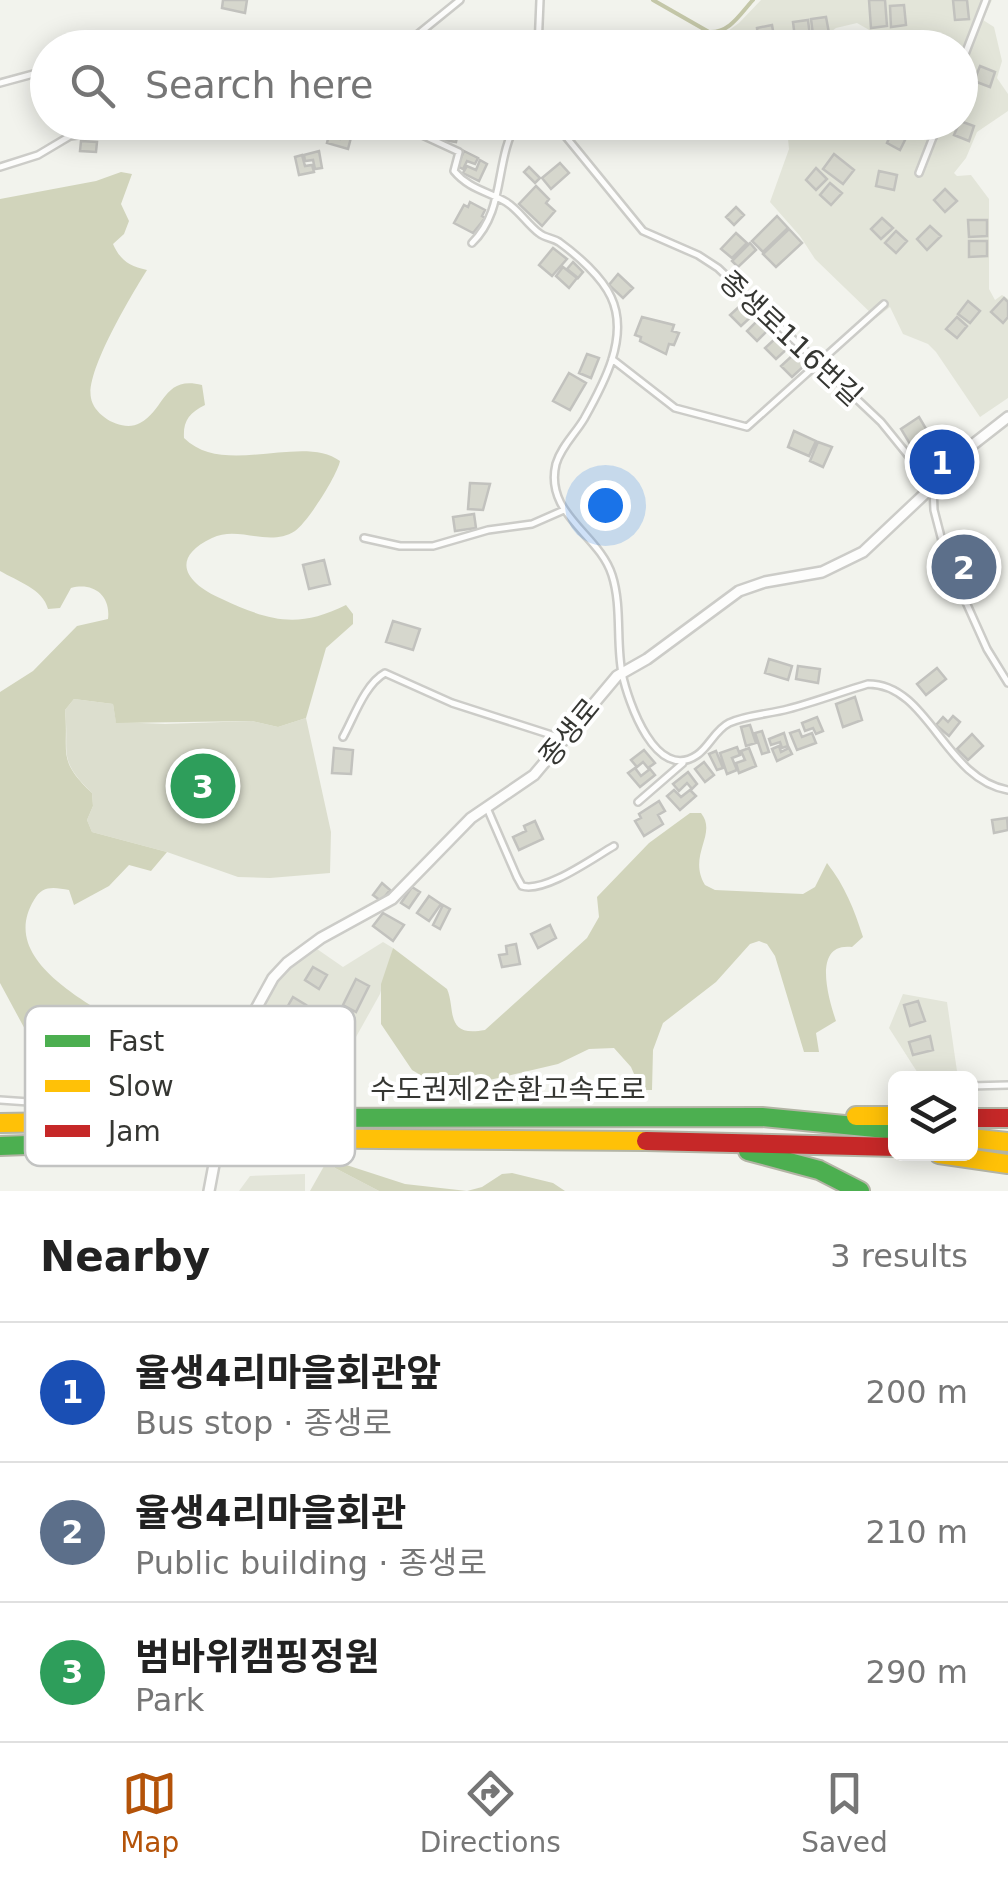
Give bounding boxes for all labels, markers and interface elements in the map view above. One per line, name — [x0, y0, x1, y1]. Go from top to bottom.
search box — [30, 30, 978, 140]
icon: search — [65, 58, 120, 113]
text: Search here — [145, 63, 373, 107]
street label: 종생로116번길 — [713, 264, 869, 413]
pin: 1 — [910, 424, 974, 500]
your location — [580, 480, 631, 531]
pin: 2 — [932, 530, 996, 604]
street label: 종생로 — [532, 692, 607, 773]
pin: 3 — [170, 748, 236, 824]
legend — [25, 1006, 355, 1166]
text: Fast — [108, 1025, 164, 1058]
text: Slow — [108, 1070, 174, 1103]
map controls — [888, 1071, 978, 1161]
button: layers — [888, 1071, 978, 1161]
street label: 수도권제2순환고속도로 — [370, 1073, 646, 1106]
text: Jam — [106, 1115, 161, 1148]
text: Nearby — [40, 1232, 210, 1281]
text: 3 results — [830, 1237, 968, 1275]
text: 율생4리마을회관앞 — [135, 1351, 441, 1395]
text: 1 — [61, 1373, 84, 1411]
text: 200 m — [866, 1373, 968, 1411]
text: Bus stop · 종생로 — [135, 1404, 392, 1442]
text: 율생4리마을회관 — [135, 1491, 406, 1535]
text: 2 — [61, 1513, 84, 1551]
text: 210 m — [866, 1513, 968, 1551]
text: Public building · 종생로 — [135, 1544, 487, 1582]
text: 범바위캠핑정원 — [135, 1635, 380, 1679]
text: 3 — [61, 1653, 84, 1691]
text: 290 m — [866, 1653, 968, 1691]
text: Park — [135, 1681, 204, 1719]
tab: Map — [120, 1766, 179, 1859]
tab: Directions — [420, 1766, 561, 1859]
tab: Saved — [801, 1766, 888, 1859]

